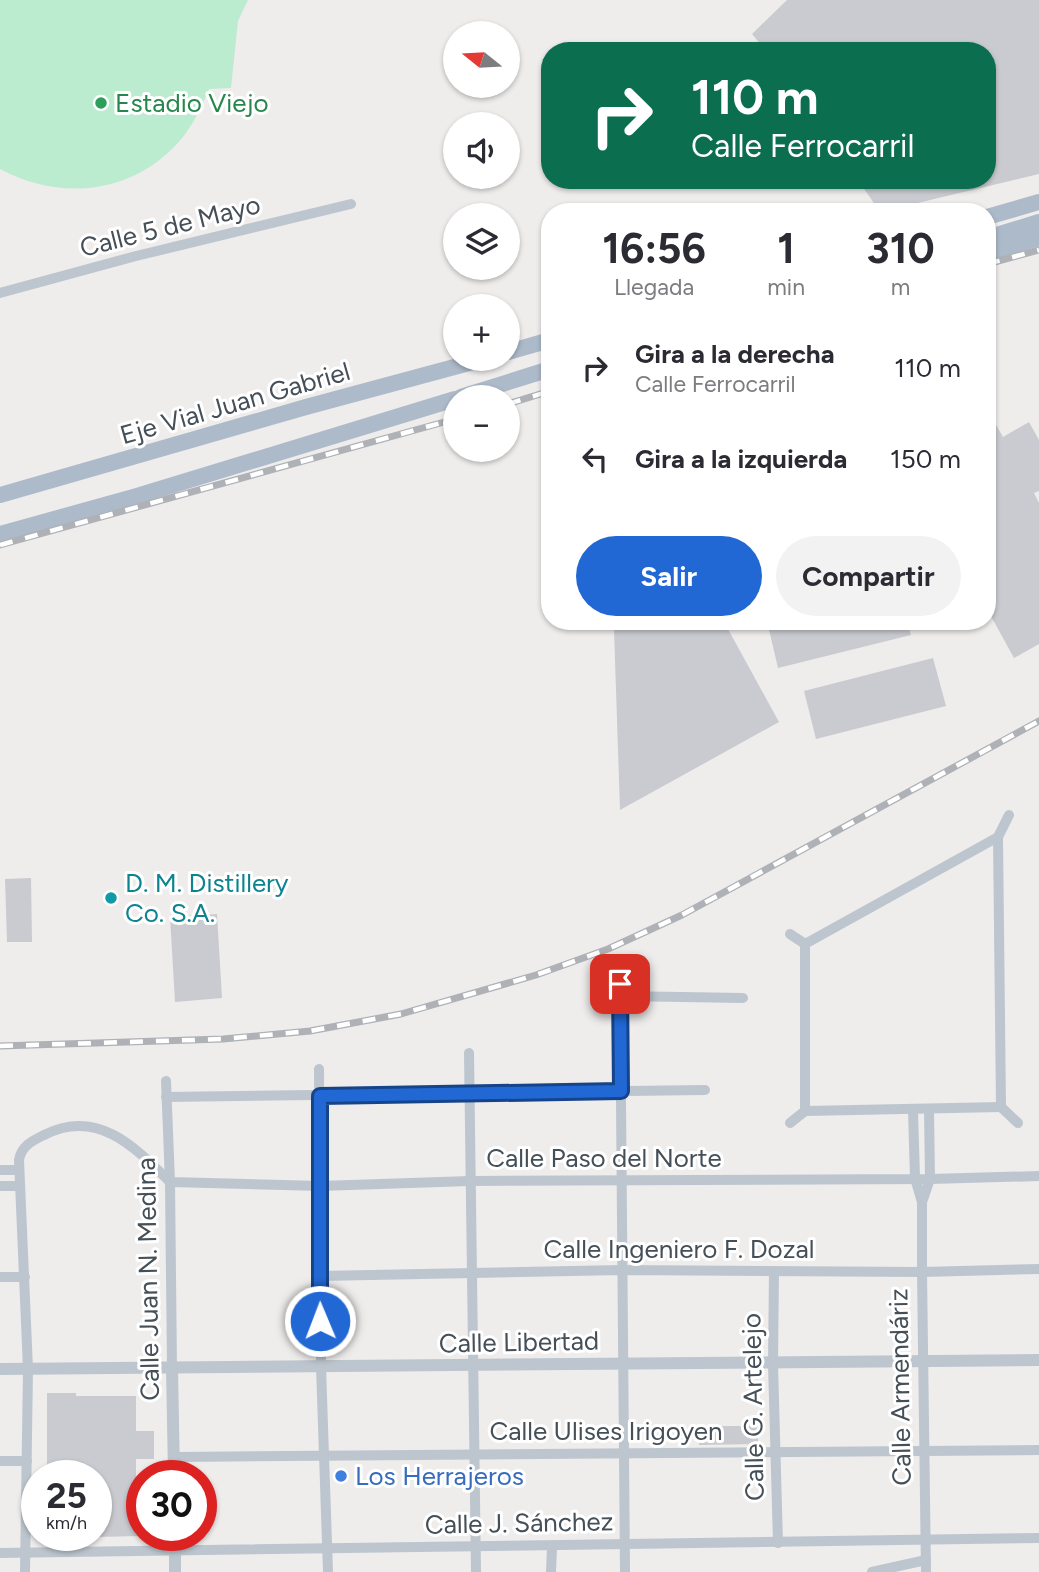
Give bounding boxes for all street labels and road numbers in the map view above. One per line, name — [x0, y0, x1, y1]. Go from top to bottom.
street label: Calle 5 de Mayo — [76, 188, 264, 264]
street label: Eje Vial Juan Gabriel — [116, 355, 354, 451]
street label: Calle Paso del Norte — [486, 1142, 722, 1174]
street label: Calle Juan N. Medina — [130, 1157, 166, 1401]
street label: Calle Ingeniero F. Dozal — [544, 1233, 814, 1265]
street label: Calle Armendáriz — [882, 1288, 918, 1486]
street label: Calle G. Artelejo — [735, 1313, 771, 1501]
street label: Calle Libertad — [439, 1325, 599, 1359]
street label: Calle Ulises Irigoyen — [490, 1415, 723, 1447]
street label: Calle J. Sánchez — [424, 1505, 614, 1541]

